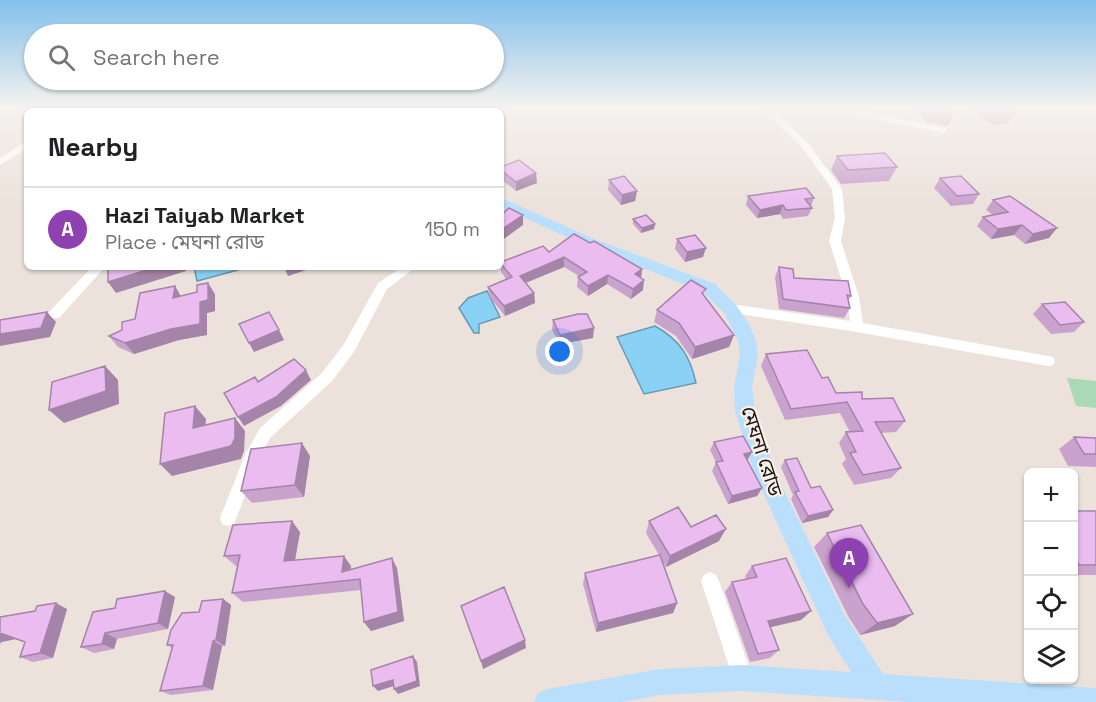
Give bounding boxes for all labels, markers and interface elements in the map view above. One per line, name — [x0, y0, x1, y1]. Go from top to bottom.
search box — [24, 24, 504, 90]
icon: search — [45, 41, 78, 74]
text: Search here — [93, 43, 220, 71]
text: Nearby — [48, 130, 138, 164]
text: Hazi Taiyab Market — [105, 201, 305, 229]
text: A — [61, 216, 74, 242]
text: 150 m — [425, 216, 480, 242]
text: Place · মেঘনা রোড — [105, 229, 264, 255]
your location — [545, 337, 574, 366]
street label: মেঘনা রোড — [735, 403, 789, 500]
map controls — [1024, 468, 1078, 684]
button: + — [1024, 468, 1078, 522]
button: − — [1024, 522, 1078, 576]
pin: A — [830, 538, 868, 588]
button: locate — [1024, 576, 1078, 630]
button: layers — [1024, 630, 1078, 684]

